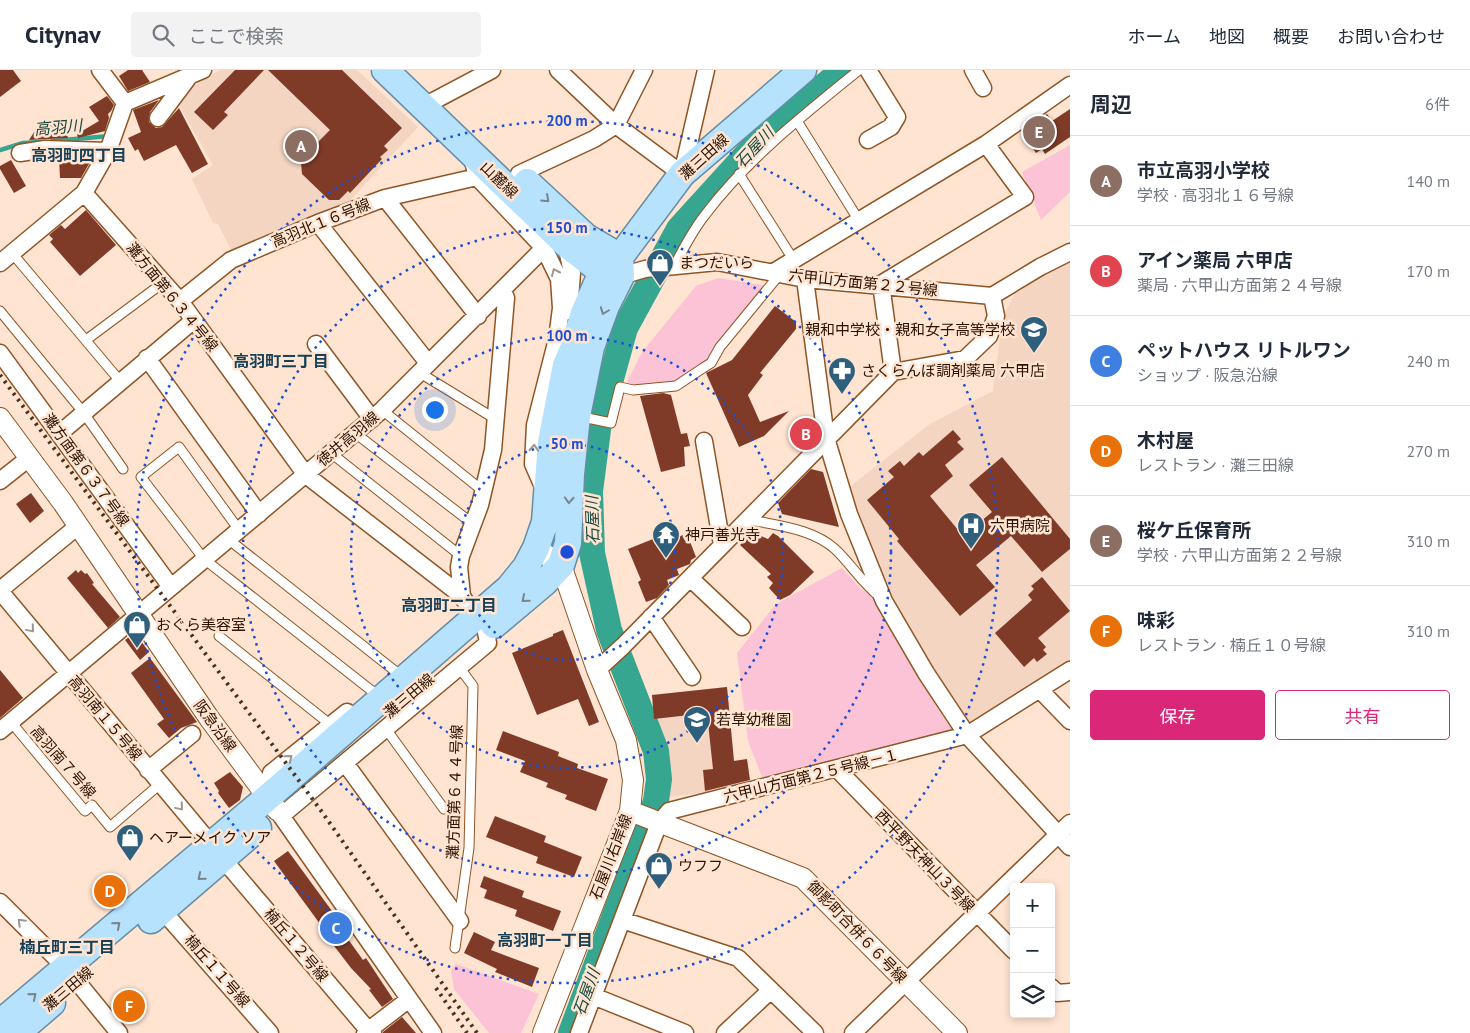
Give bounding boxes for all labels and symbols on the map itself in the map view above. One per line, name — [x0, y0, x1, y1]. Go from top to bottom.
text: 200 m — [546, 111, 588, 130]
pin: E — [1023, 113, 1055, 151]
water label: 高羽川 — [33, 115, 85, 139]
water label: 石屋川 — [730, 121, 779, 171]
pin: A — [285, 127, 317, 165]
street label: 灘三田線 — [675, 129, 732, 184]
district label: 高羽町四丁目 — [31, 145, 127, 165]
street label: 山麓線 — [477, 157, 522, 202]
one-way arrow — [540, 193, 549, 202]
street label: 高羽北１６号線 — [269, 194, 373, 251]
text: 150 m — [546, 218, 588, 237]
street label: 灘方面第６３４号線 — [123, 238, 222, 355]
shop icon: まつだいら — [645, 248, 675, 287]
place label: まつだいら — [679, 253, 754, 272]
street label: 六甲山方面第２２号線 — [787, 265, 939, 300]
one-way arrow — [551, 268, 562, 277]
one-way arrow — [600, 306, 610, 314]
school or university icon: 親和中学校・親和女子高等学校 — [1019, 315, 1049, 354]
place label: 親和中学校・親和女子高等学校 — [805, 320, 1015, 339]
text: 100 m — [546, 326, 588, 345]
district label: 高羽町三丁目 — [233, 351, 329, 371]
pharmacy icon: さくらんぼ調剤薬局 六甲店 — [827, 356, 857, 395]
place label: さくらんぼ調剤薬局 六甲店 — [861, 361, 1045, 380]
your location — [422, 397, 448, 423]
street label: 徳井高羽線 — [313, 407, 383, 470]
street label: 灘方面第６３７号線 — [39, 410, 134, 530]
pin: B — [790, 415, 822, 453]
text: 50 m — [551, 434, 583, 453]
one-way arrow — [528, 444, 539, 452]
water label: 石屋川 — [581, 494, 603, 544]
one-way arrow — [564, 496, 575, 504]
hospital icon: 六甲病院 — [956, 511, 986, 550]
place label: 六甲病院 — [990, 516, 1050, 535]
temple icon: 神戸善光寺 — [651, 520, 681, 559]
place label: 神戸善光寺 — [685, 525, 760, 544]
centre of rings — [558, 543, 576, 561]
one-way arrow — [522, 593, 531, 602]
district label: 高羽町二丁目 — [401, 595, 497, 615]
shop icon: おぐら美容室 — [122, 610, 152, 649]
place label: おぐら美容室 — [156, 615, 246, 634]
one-way arrow — [26, 623, 35, 632]
street label: 灘三田線 — [380, 669, 438, 722]
street label: 高羽南１５号線 — [64, 671, 146, 764]
street label: 阪急沿線 — [190, 696, 241, 756]
school or university icon: 若草幼稚園 — [682, 705, 712, 744]
place label: 若草幼稚園 — [716, 710, 791, 729]
street label: 高羽南７号線 — [27, 721, 100, 802]
street label: 灘方面第６４４号線 — [443, 724, 466, 860]
street label: 六甲山方面第２５号線－１ — [721, 745, 901, 807]
one-way arrow — [284, 755, 293, 764]
one-way arrow — [174, 802, 183, 811]
street label: 西平野天神山３号線 — [872, 805, 979, 916]
street label: 石屋川右岸線 — [586, 811, 636, 902]
shop icon: ヘアーメイク ソア — [115, 823, 145, 862]
place label: ヘアーメイク ソア — [149, 828, 271, 847]
shop icon: ウフフ — [644, 851, 674, 890]
place label: ウフフ — [678, 856, 723, 875]
pin: D — [94, 872, 126, 910]
one-way arrow — [198, 872, 207, 881]
street label: 御影町合併６６号線 — [804, 876, 911, 987]
street label: 楠丘１２号線 — [260, 904, 333, 985]
pin: C — [320, 909, 352, 947]
one-way arrow — [18, 919, 27, 928]
one-way arrow — [111, 922, 120, 931]
street label: 楠丘１１号線 — [181, 930, 254, 1011]
district label: 高羽町一丁目 — [497, 930, 593, 950]
district label: 楠丘町三丁目 — [19, 937, 115, 957]
street label: 灘三田線 — [39, 962, 97, 1015]
water label: 石屋川 — [568, 964, 604, 1018]
pin: F — [113, 987, 145, 1025]
one-way arrow — [27, 993, 36, 1001]

